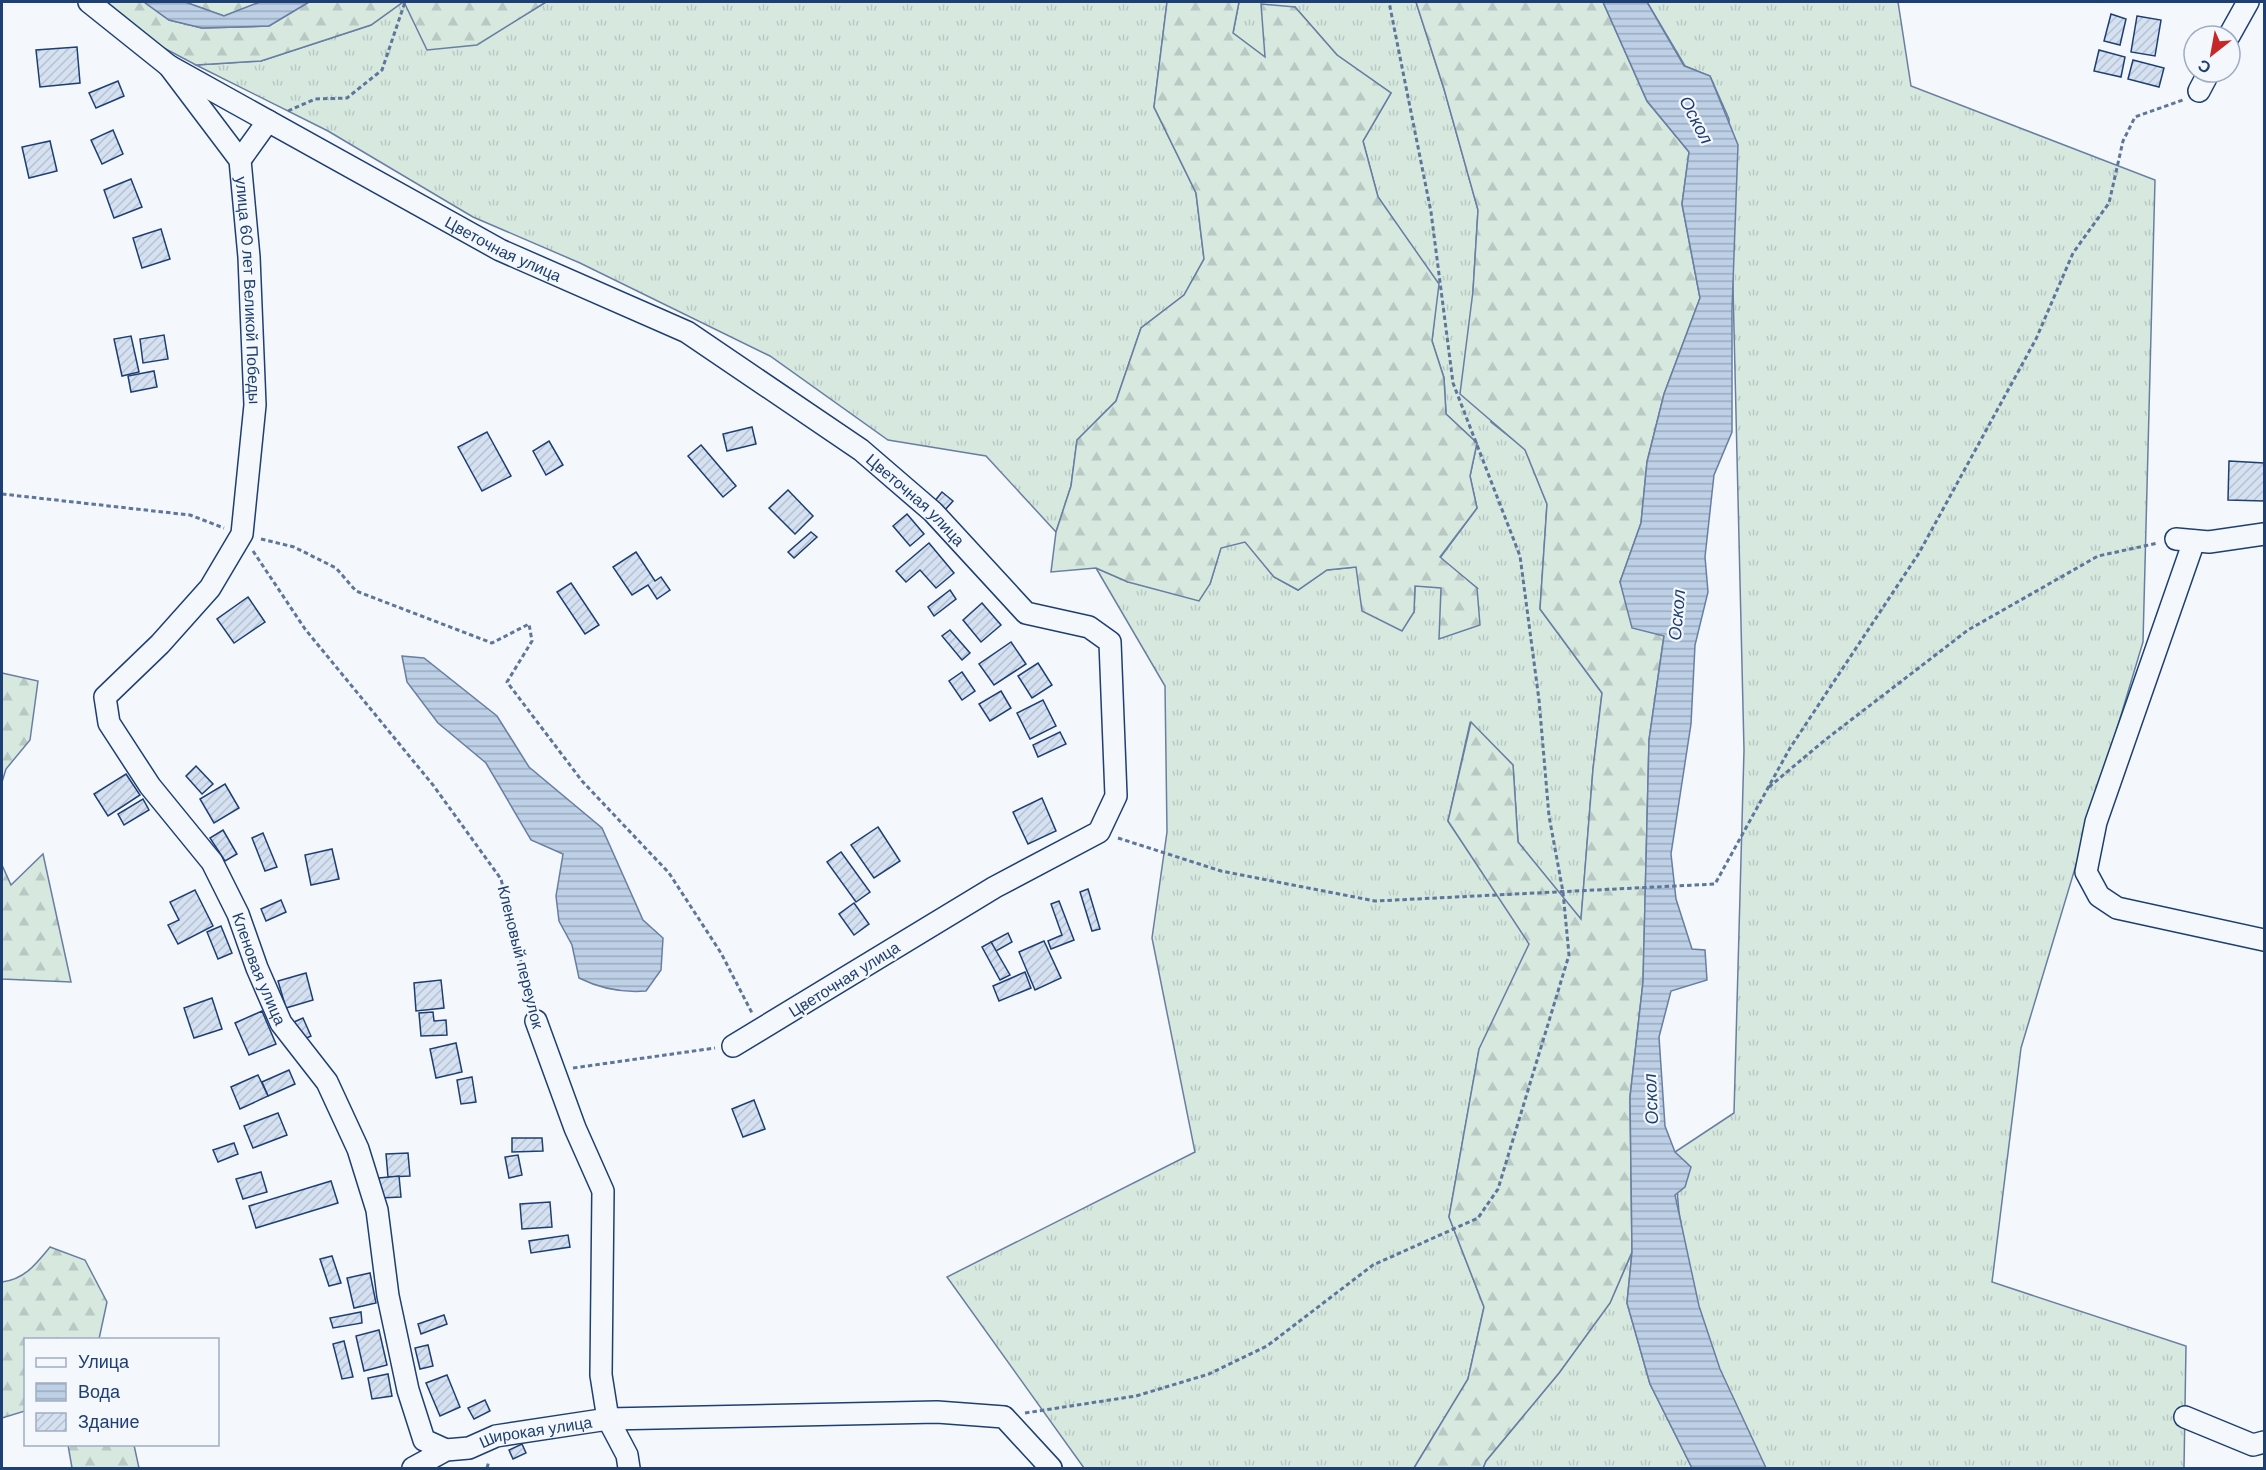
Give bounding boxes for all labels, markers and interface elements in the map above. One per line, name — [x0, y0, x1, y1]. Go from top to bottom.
north arrow — [2182, 24, 2242, 84]
text: С — [2194, 54, 2215, 78]
water label: Оскол — [1673, 92, 1719, 148]
street label: улица 60 лет Великой Победы — [231, 176, 265, 405]
street label: Цветочная улица — [441, 211, 564, 287]
street label: Цветочная улица — [862, 449, 969, 551]
water label: Оскол — [1663, 588, 1691, 642]
street label: Кленовый переулок — [493, 883, 549, 1032]
street label: Кленовая улица — [227, 910, 291, 1029]
street label: Цветочная улица — [785, 937, 904, 1022]
water label: Оскол — [1638, 1073, 1664, 1125]
legend — [24, 1338, 219, 1446]
text: Улица — [78, 1350, 130, 1374]
text: Вода — [78, 1380, 121, 1404]
text: Здание — [78, 1410, 139, 1434]
street label: Широкая улица — [476, 1412, 594, 1453]

